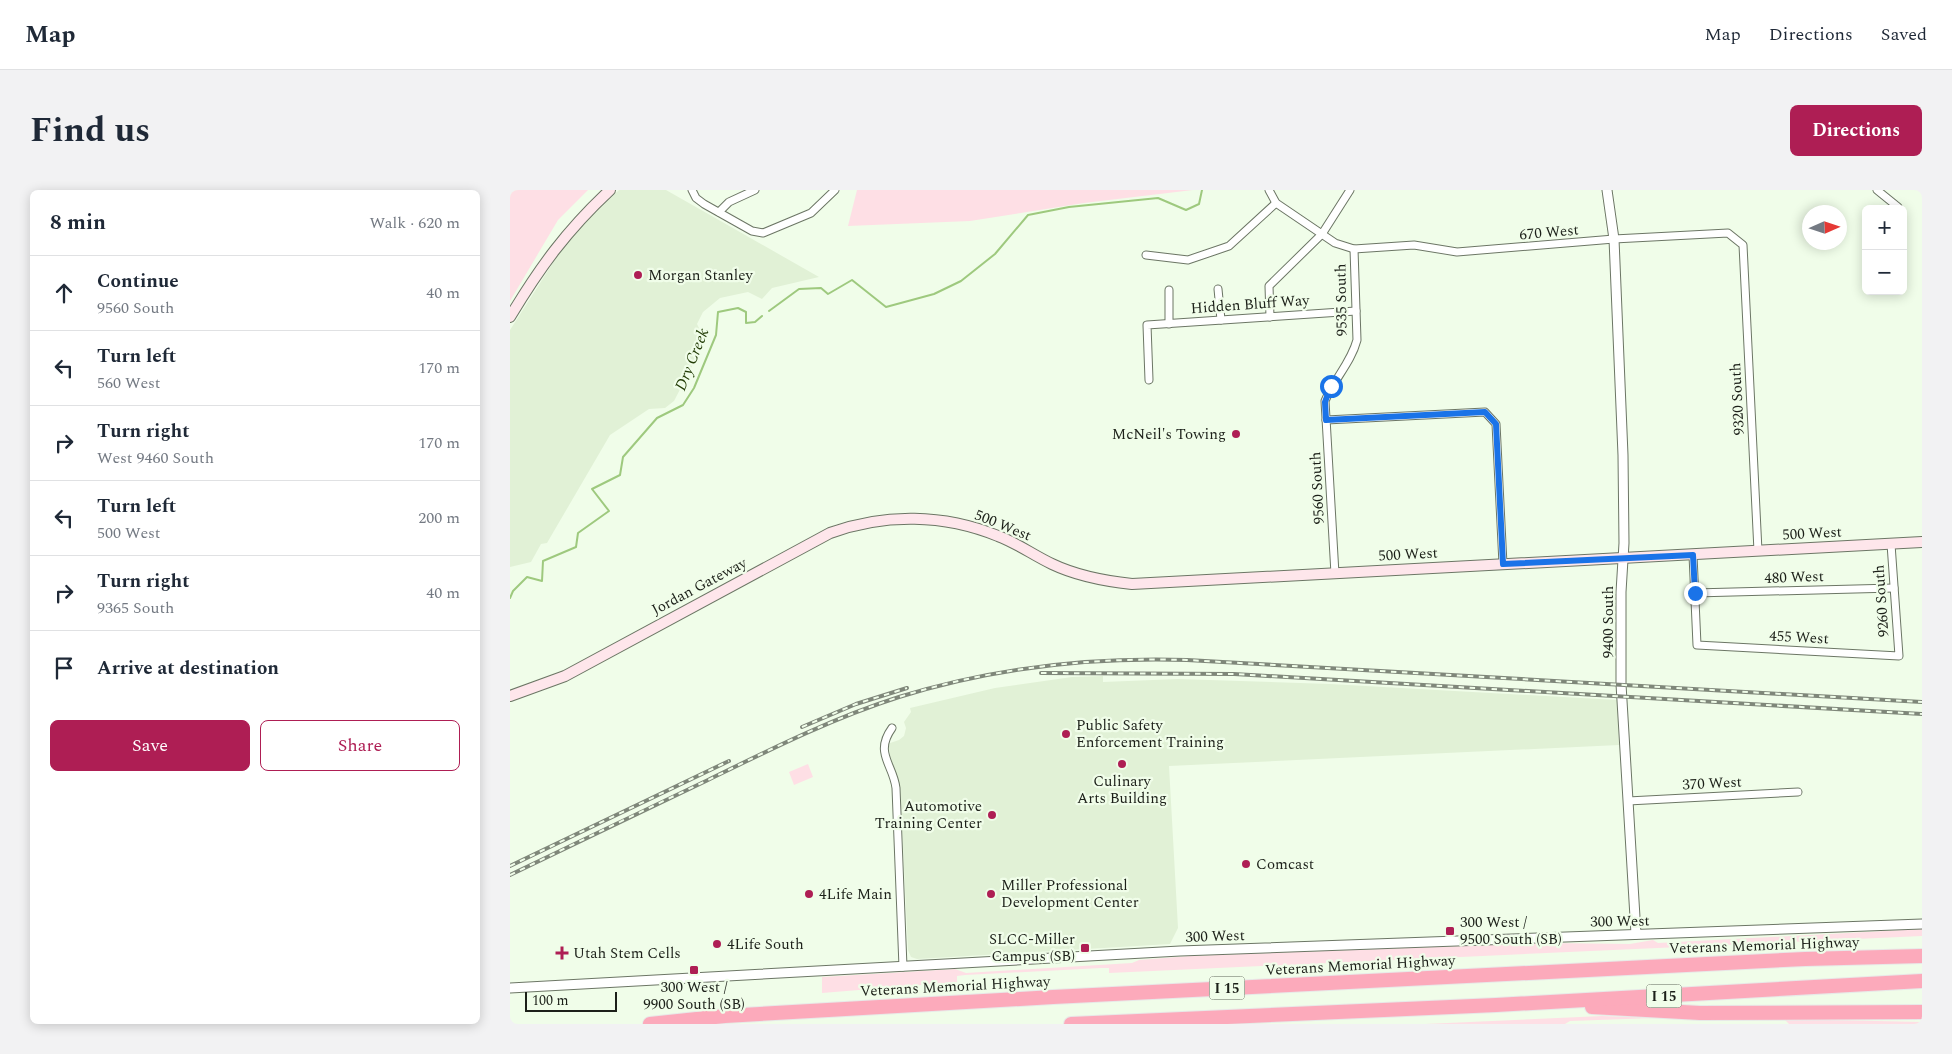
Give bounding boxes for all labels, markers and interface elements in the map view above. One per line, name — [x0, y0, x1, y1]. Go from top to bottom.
text: Map — [25, 17, 75, 53]
text: Map — [1705, 21, 1741, 48]
text: Directions — [1769, 21, 1853, 48]
text: Saved — [1881, 21, 1927, 48]
text: Find us — [30, 104, 150, 157]
button: Directions — [1790, 105, 1922, 156]
north arrow — [1802, 205, 1847, 250]
map controls — [1862, 205, 1907, 295]
button: + — [1862, 205, 1907, 250]
text: 8 min — [50, 207, 106, 239]
text: Walk · 620 m — [369, 211, 460, 235]
street label: 670 West — [1518, 218, 1580, 247]
button: − — [1862, 250, 1907, 295]
street label: 9535 South — [1329, 263, 1354, 336]
place label: Morgan Stanley — [648, 264, 753, 287]
text: Continue — [97, 267, 179, 296]
marker: Morgan Stanley — [632, 269, 644, 281]
icon: ahead — [50, 279, 78, 307]
text: 40 m — [426, 281, 460, 305]
street label: Hidden Bluff Way — [1190, 289, 1311, 320]
text: 9560 South — [97, 296, 174, 320]
water label: Dry Creek — [668, 324, 716, 394]
text: Turn left — [97, 342, 176, 371]
icon: left — [50, 354, 78, 382]
text: 170 m — [418, 356, 460, 380]
street label: 9320 South — [1724, 362, 1751, 436]
text: 560 West — [97, 371, 161, 395]
route start — [1320, 375, 1343, 398]
text: Turn right — [97, 417, 190, 446]
place label: McNeil's Towing — [1112, 423, 1226, 446]
marker: McNeil's Towing — [1230, 428, 1242, 440]
icon: right — [50, 429, 78, 457]
text: 170 m — [418, 431, 460, 455]
text: West 9460 South — [97, 446, 214, 470]
street label: 9560 South — [1304, 451, 1331, 525]
text: Turn left — [97, 492, 176, 521]
icon: left — [50, 504, 78, 532]
street label: 500 West — [971, 504, 1035, 547]
text: 200 m — [418, 506, 460, 530]
street label: 500 West — [1782, 520, 1842, 547]
text: 500 West — [97, 521, 161, 545]
street label: 500 West — [1378, 541, 1438, 568]
street label: Jordan Gateway — [647, 551, 752, 621]
street label: 9260 South — [1867, 564, 1896, 638]
street label: 480 West — [1764, 565, 1824, 590]
text: Turn right — [97, 567, 190, 596]
icon: right — [50, 579, 78, 607]
text: 40 m — [426, 581, 460, 605]
route end — [1684, 582, 1707, 605]
street label: 9400 South — [1597, 585, 1620, 658]
text: 9365 South — [97, 596, 174, 620]
street label: 455 West — [1769, 624, 1829, 651]
icon: arrive — [50, 654, 78, 682]
text: Arrive at destination — [97, 654, 279, 683]
place label: Public Safety Enforcement Training — [1076, 714, 1224, 754]
button: Save — [50, 720, 250, 771]
button: Share — [260, 720, 460, 771]
marker: Public Safety Enforcement Training — [1060, 728, 1072, 740]
marker: Culinary Arts Building — [1116, 758, 1128, 770]
place label: Culinary Arts Building — [1077, 770, 1167, 810]
street label: 370 West — [1682, 770, 1742, 797]
place label: Automotive Training Center — [875, 795, 982, 835]
marker: Automotive Training Center — [986, 809, 998, 821]
place label: Comcast — [1256, 853, 1314, 876]
marker: Comcast — [1240, 858, 1252, 870]
place label: Miller Professional Development Center — [1001, 874, 1139, 914]
place label: 4Life Main — [819, 883, 892, 906]
marker: 4Life Main — [803, 888, 815, 900]
marker: Miller Professional Development Center — [985, 888, 997, 900]
street label: 300 West — [1590, 909, 1650, 934]
place label: 300 West / 9500 South (SB) — [1460, 911, 1562, 951]
street label: 300 West — [1185, 924, 1245, 949]
marker: 300 West / 9500 South (SB) — [1444, 925, 1456, 937]
place label: SLCC-Miller Campus (SB) — [989, 928, 1075, 968]
street label: Veterans Memorial Highway — [1668, 931, 1860, 960]
place label: 4Life South — [727, 933, 804, 956]
marker: 4Life South — [711, 938, 723, 950]
place label: Utah Stem Cells — [573, 942, 681, 965]
marker: SLCC-Miller Campus (SB) — [1079, 942, 1091, 954]
marker: Utah Stem Cells — [555, 946, 569, 960]
street label: Veterans Memorial Highway — [1264, 949, 1457, 982]
marker: 300 West / 9900 South (SB) — [688, 964, 700, 976]
street label: Veterans Memorial Highway — [859, 970, 1052, 1003]
place label: 300 West / 9900 South (SB) — [643, 976, 745, 1016]
road number: I 15 — [1210, 976, 1244, 1000]
road number: I 15 — [1646, 984, 1682, 1008]
scale bar — [525, 989, 618, 1012]
text: 100 m — [532, 990, 569, 1011]

